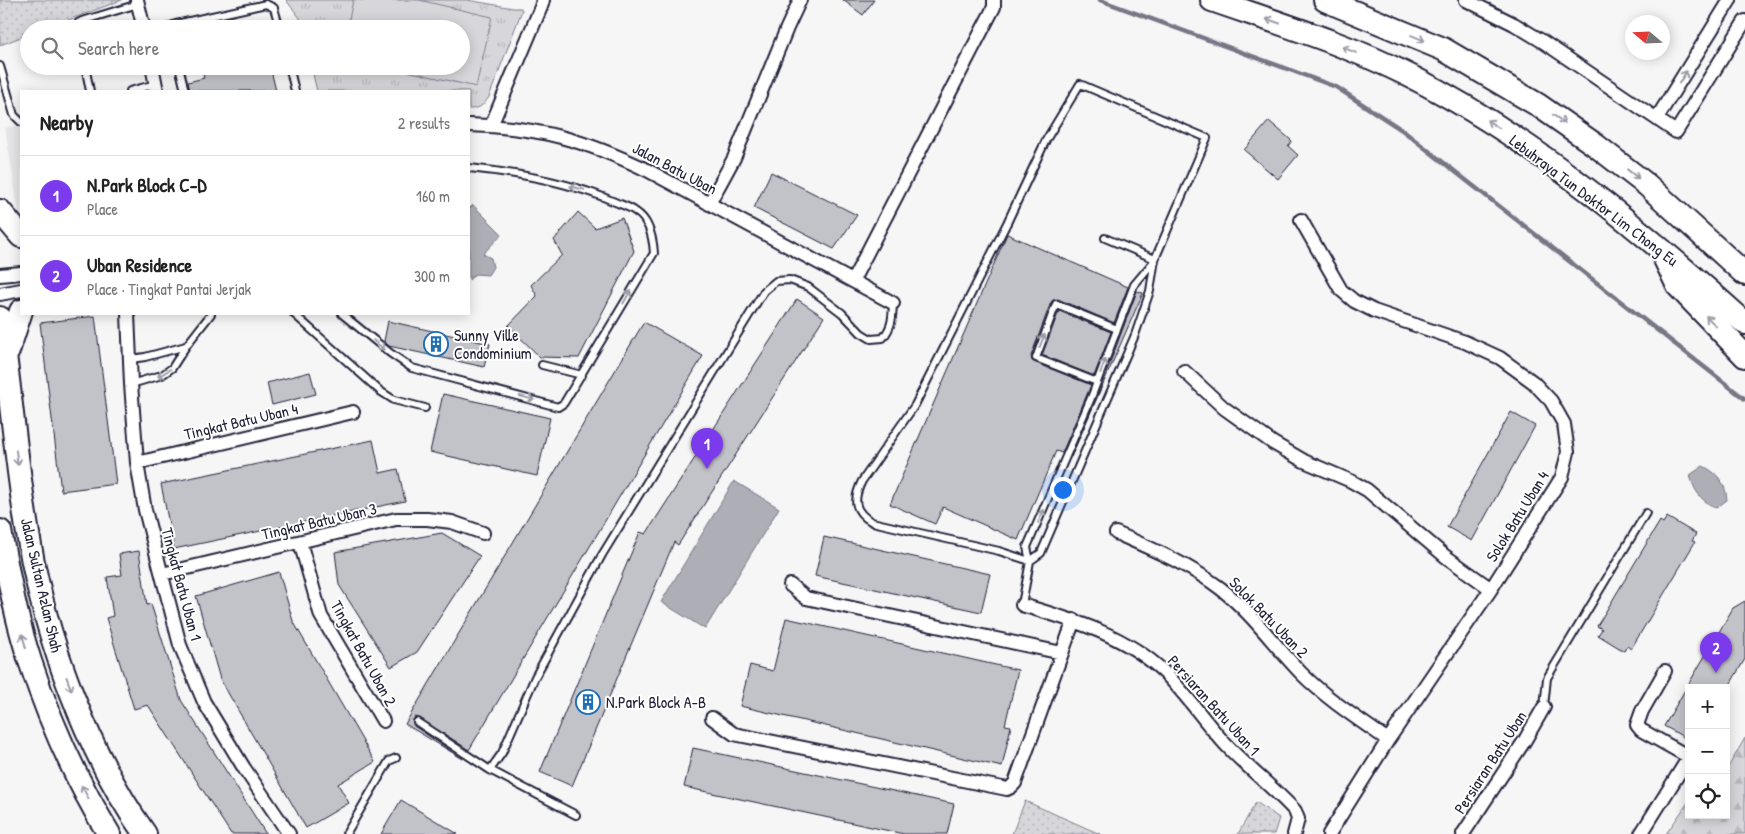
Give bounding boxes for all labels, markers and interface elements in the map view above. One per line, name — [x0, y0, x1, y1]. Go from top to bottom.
north arrow — [1625, 15, 1670, 60]
one-way arrow — [1266, 16, 1281, 25]
search box — [20, 20, 470, 75]
icon: search — [38, 34, 66, 62]
one-way arrow — [1410, 34, 1425, 44]
text: Search here — [78, 35, 159, 61]
one-way arrow — [1342, 44, 1357, 54]
one-way arrow — [1678, 70, 1688, 84]
text: Nearby — [40, 108, 93, 137]
text: 2 results — [398, 112, 450, 134]
one-way arrow — [1552, 114, 1566, 124]
one-way arrow — [1486, 119, 1500, 130]
street label: Lebuhraya Tun Doktor Lim Chong Eu — [1505, 129, 1683, 271]
street label: Jalan Batu Uban — [629, 137, 721, 199]
one-way arrow — [1626, 169, 1640, 179]
text: N.Park Block C-D — [87, 172, 206, 198]
one-way arrow — [569, 183, 585, 192]
text: 1 — [53, 185, 59, 207]
text: 160 m — [416, 185, 450, 207]
text: Place — [87, 198, 118, 220]
text: Uban Residence — [87, 252, 192, 278]
text: 2 — [52, 265, 60, 287]
text: 300 m — [414, 265, 450, 287]
text: Place · Tingkat Pantai Jerjak — [87, 278, 251, 300]
one-way arrow — [622, 291, 632, 305]
one-way arrow — [1705, 314, 1717, 327]
place label: Sunny Ville Condominium — [454, 324, 532, 364]
building icon: Sunny Ville Condominium — [423, 331, 449, 357]
one-way arrow — [1038, 334, 1047, 349]
one-way arrow — [373, 339, 386, 350]
one-way arrow — [1099, 359, 1108, 374]
one-way arrow — [157, 367, 171, 378]
one-way arrow — [518, 394, 534, 403]
street label: Tingkat Batu Uban 4 — [182, 397, 300, 445]
pin: 1 — [691, 428, 723, 469]
one-way arrow — [12, 449, 22, 465]
street label: Solok Batu Uban 4 — [1480, 466, 1554, 566]
your location — [1050, 477, 1076, 503]
street label: Tingkat Batu Uban 3 — [259, 497, 379, 545]
one-way arrow — [1036, 509, 1046, 524]
street label: Jalan Sultan Azlan Shah — [16, 516, 68, 655]
street label: Tingkat Batu Uban 1 — [156, 525, 208, 643]
street label: Solok Batu Uban 2 — [1225, 572, 1314, 663]
street label: Tingkat Batu Uban 2 — [326, 596, 402, 710]
pin: 2 — [1700, 632, 1732, 673]
one-way arrow — [19, 634, 29, 650]
street label: Persiaran Batu Uban 1 — [1163, 650, 1265, 760]
one-way arrow — [65, 676, 74, 691]
map controls — [1685, 684, 1730, 819]
button: + — [1685, 684, 1730, 729]
building icon: N.Park Block A-B — [575, 689, 601, 715]
place label: N.Park Block A-B — [606, 691, 706, 713]
street label: Persiaran Batu Uban — [1449, 706, 1531, 818]
button: − — [1685, 729, 1730, 774]
button: locate — [1685, 774, 1730, 819]
one-way arrow — [80, 784, 90, 799]

